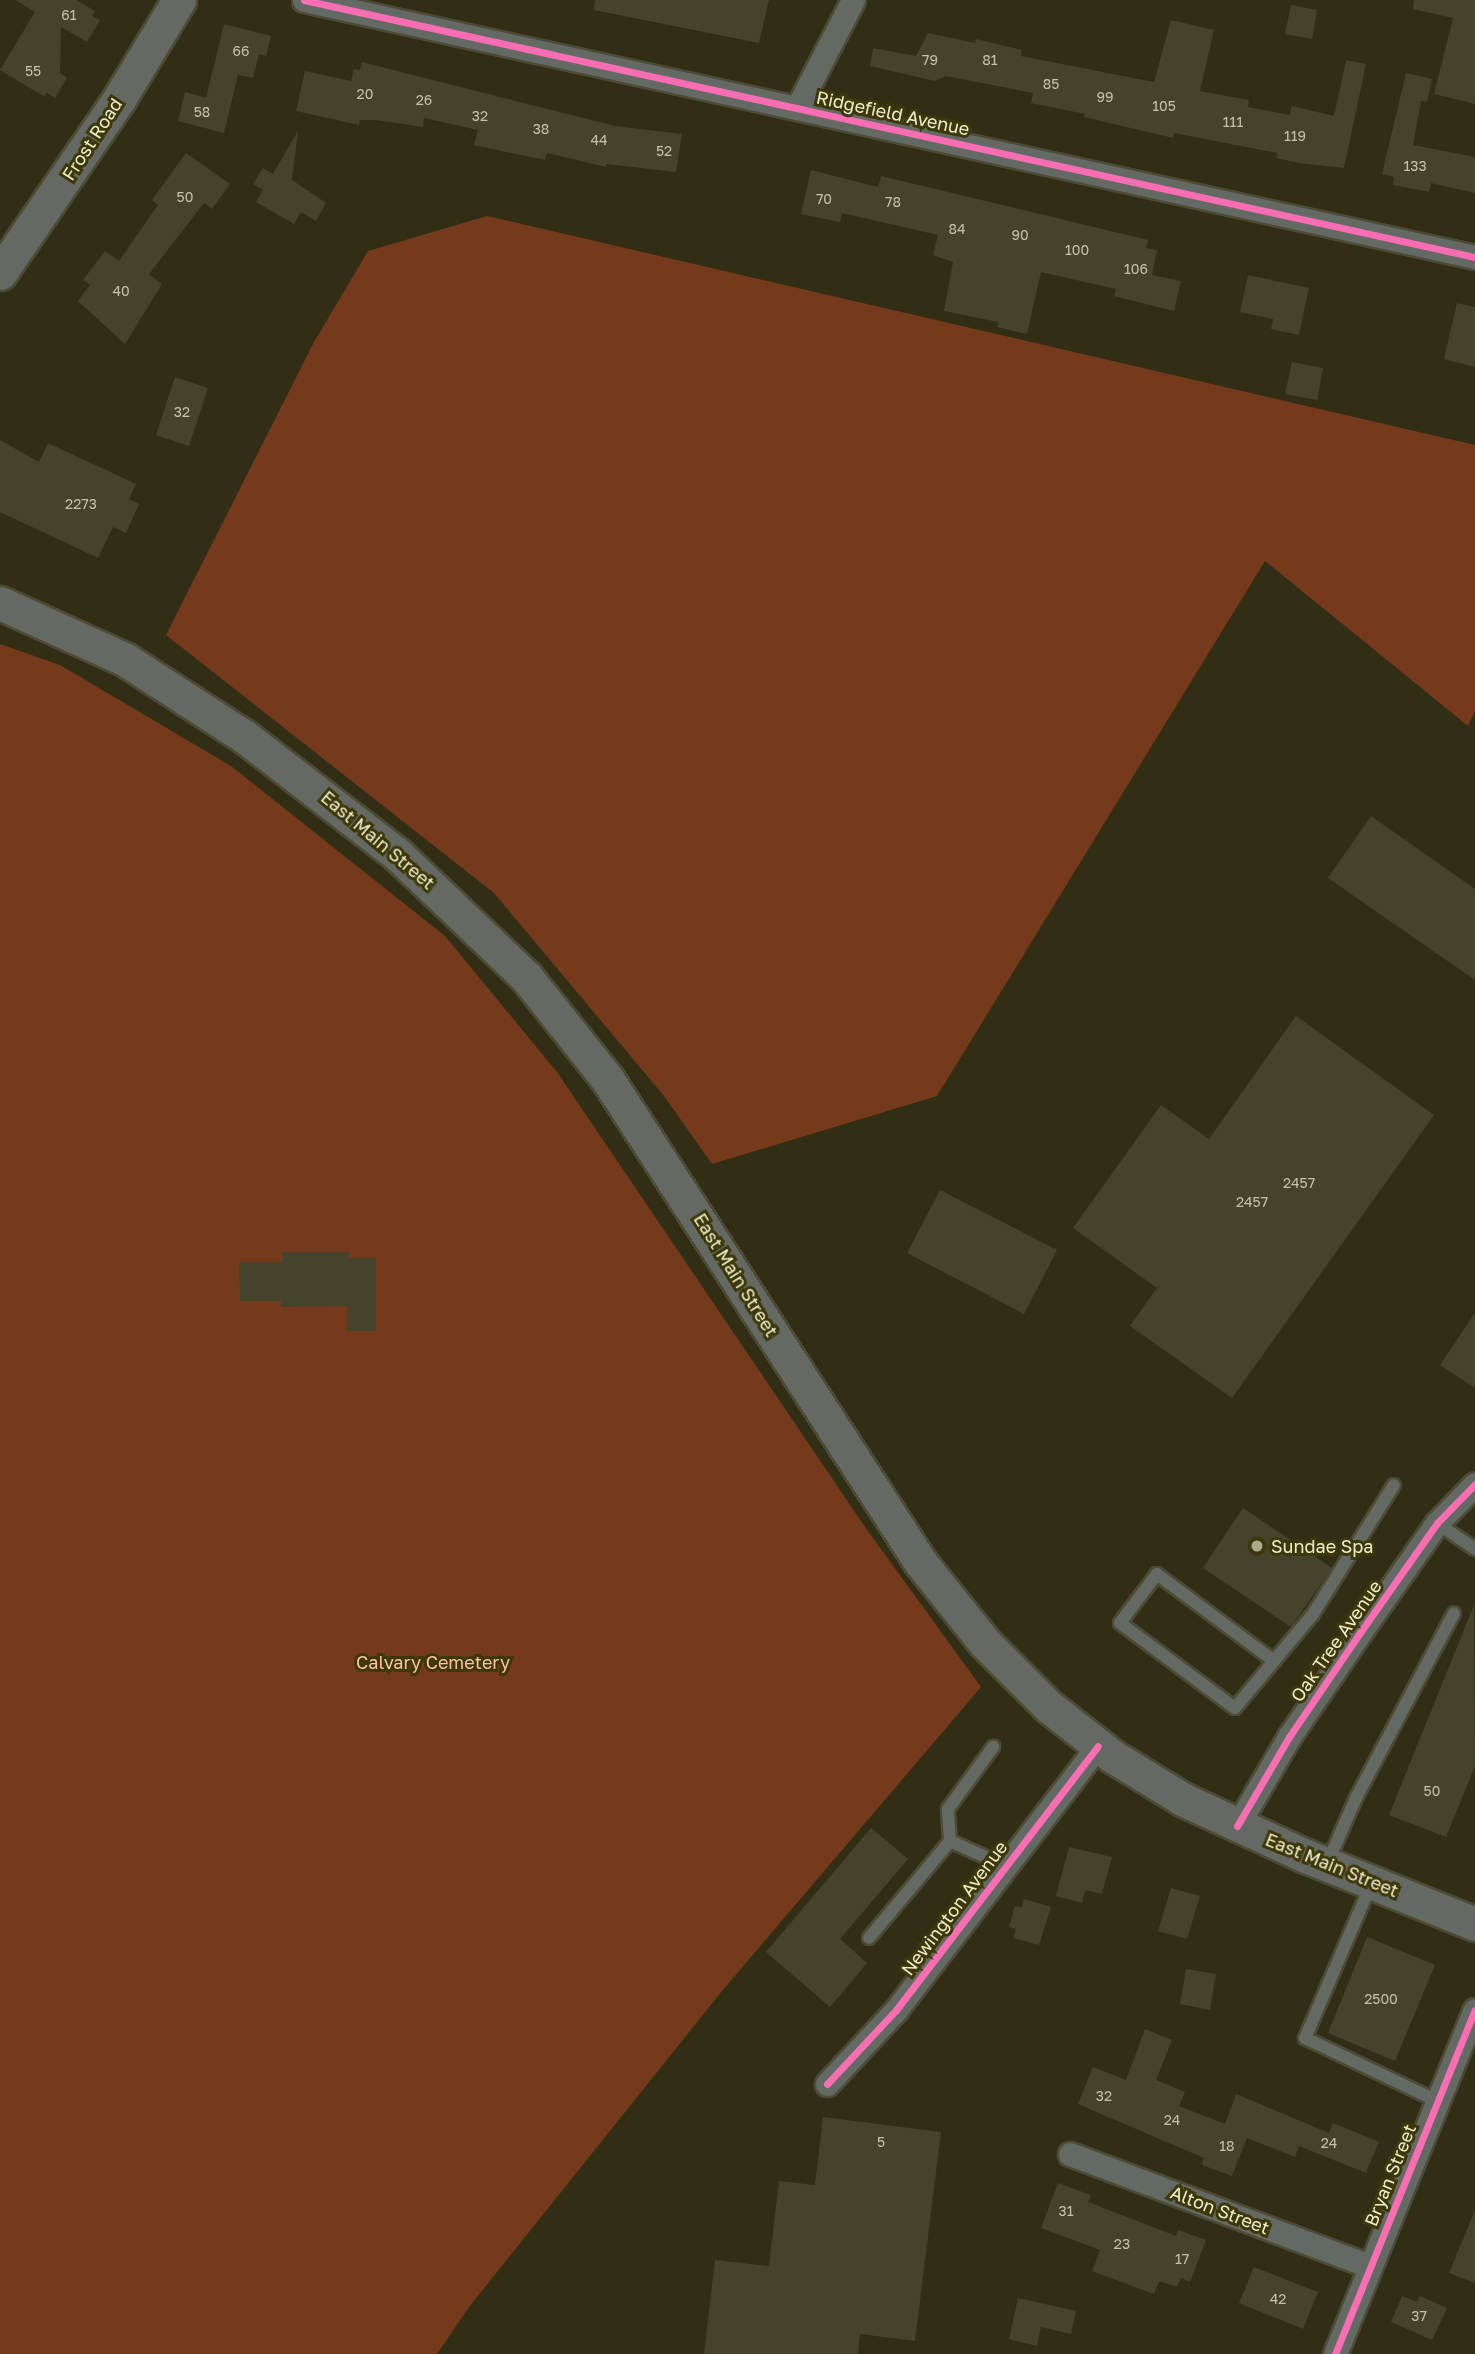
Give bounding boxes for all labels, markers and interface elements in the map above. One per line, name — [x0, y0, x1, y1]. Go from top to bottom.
house number: 61 — [61, 7, 77, 23]
house number: 66 — [233, 43, 249, 59]
house number: 79 — [922, 52, 938, 68]
house number: 81 — [982, 52, 998, 68]
house number: 55 — [25, 63, 41, 79]
house number: 85 — [1043, 76, 1059, 92]
house number: 20 — [357, 86, 373, 102]
street label: Ridgefield Avenue — [814, 86, 972, 140]
house number: 99 — [1097, 89, 1113, 105]
house number: 26 — [416, 92, 432, 108]
street label: Frost Road — [57, 94, 127, 184]
house number: 105 — [1152, 98, 1176, 114]
house number: 58 — [194, 104, 210, 120]
house number: 32 — [472, 108, 488, 124]
house number: 111 — [1223, 114, 1243, 130]
house number: 38 — [533, 121, 549, 137]
house number: 119 — [1284, 128, 1306, 144]
house number: 44 — [590, 132, 608, 148]
house number: 52 — [656, 143, 672, 159]
house number: 133 — [1403, 158, 1427, 174]
house number: 50 — [177, 189, 193, 205]
house number: 70 — [816, 191, 832, 207]
house number: 78 — [885, 194, 901, 210]
house number: 84 — [948, 221, 966, 237]
house number: 90 — [1011, 227, 1029, 243]
house number: 100 — [1065, 242, 1089, 258]
house number: 106 — [1124, 261, 1148, 277]
house number: 40 — [112, 283, 130, 299]
house number: 32 — [174, 404, 190, 420]
house number: 2273 — [65, 496, 97, 512]
street label: East Main Street — [317, 786, 439, 894]
house number: 2457 — [1283, 1175, 1315, 1191]
house number: 2457 — [1236, 1194, 1268, 1210]
street label: East Main Street — [689, 1209, 783, 1341]
place label: Sundae Spa — [1271, 1535, 1373, 1557]
marker: Sundae Spa — [1249, 1538, 1265, 1554]
street label: Oak Tree Avenue — [1286, 1576, 1386, 1706]
park label: Calvary Cemetery — [356, 1651, 510, 1673]
house number: 50 — [1424, 1783, 1440, 1799]
street label: East Main Street — [1262, 1828, 1402, 1902]
street label: Newington Avenue — [896, 1837, 1012, 1979]
house number: 2500 — [1364, 1991, 1398, 2007]
house number: 32 — [1096, 2088, 1112, 2104]
house number: 24 — [1164, 2112, 1180, 2128]
street label: Bryan Street — [1360, 2121, 1420, 2229]
house number: 5 — [877, 2134, 885, 2150]
house number: 24 — [1321, 2135, 1337, 2151]
house number: 18 — [1219, 2138, 1235, 2154]
street label: Alton Street — [1168, 2181, 1272, 2239]
house number: 31 — [1059, 2203, 1073, 2219]
house number: 23 — [1114, 2236, 1130, 2252]
house number: 17 — [1175, 2251, 1189, 2267]
house number: 42 — [1270, 2291, 1286, 2307]
house number: 37 — [1411, 2308, 1427, 2324]

